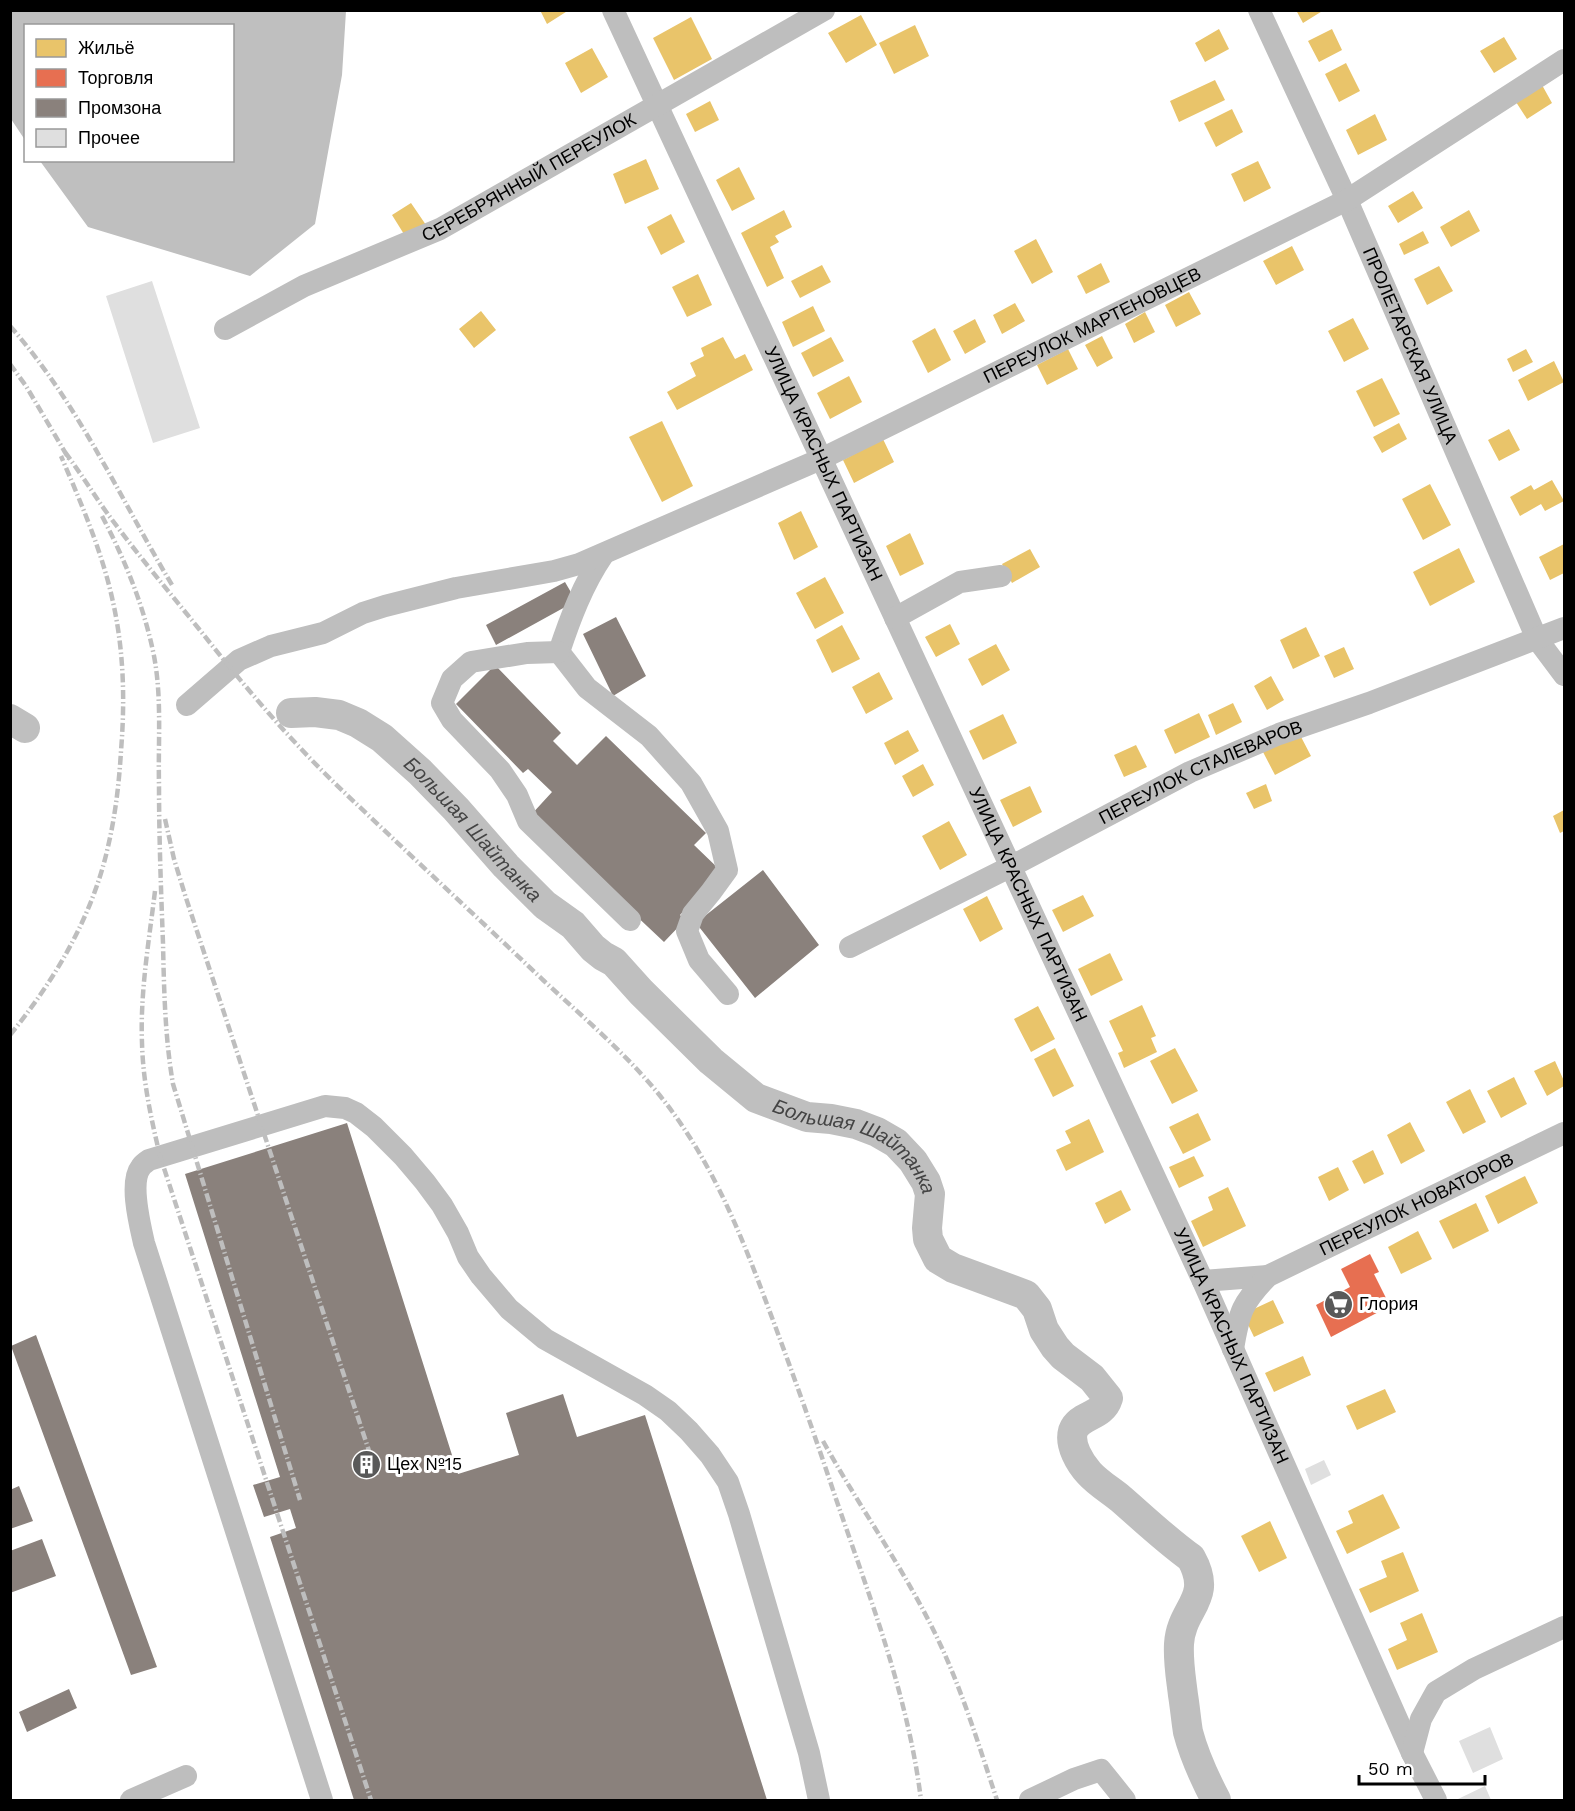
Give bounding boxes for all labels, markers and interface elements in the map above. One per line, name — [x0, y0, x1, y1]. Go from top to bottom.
legend — [24, 24, 234, 162]
text: Жильё — [78, 37, 135, 58]
text: Торговля — [78, 67, 153, 88]
text: Промзона — [78, 97, 162, 118]
street label: СЕРЕБРЯННЫЙ ПЕРЕУЛОК — [418, 108, 640, 245]
text: Прочее — [78, 127, 140, 148]
street label: ПРОЛЕТАРСКАЯ УЛИЦА — [1359, 244, 1462, 447]
street label: ПЕРЕУЛОК МАРТЕНОВЦЕВ — [980, 263, 1204, 387]
street label: УЛИЦА КРАСНЫХ ПАРТИЗАН — [761, 343, 887, 584]
street label: ПЕРЕУЛОК СТАЛЕВАРОВ — [1095, 716, 1305, 828]
water label: Большая Шайтанка — [399, 751, 547, 907]
street label: УЛИЦА КРАСНЫХ ПАРТИЗАН — [965, 784, 1092, 1025]
water label: Большая Шайтанка — [770, 1093, 941, 1197]
street label: ПЕРЕУЛОК НОВАТОРОВ — [1316, 1148, 1517, 1260]
street label: УЛИЦА КРАСНЫХ ПАРТИЗАН — [1170, 1224, 1294, 1467]
supermarket icon: Глория — [1322, 1288, 1354, 1320]
place label: Глория — [1359, 1293, 1418, 1314]
building icon: Цех №15 — [350, 1448, 382, 1480]
place label: Цех №15 — [387, 1453, 462, 1474]
scale bar — [1359, 1748, 1485, 1786]
text: 50 m — [1368, 1758, 1413, 1779]

